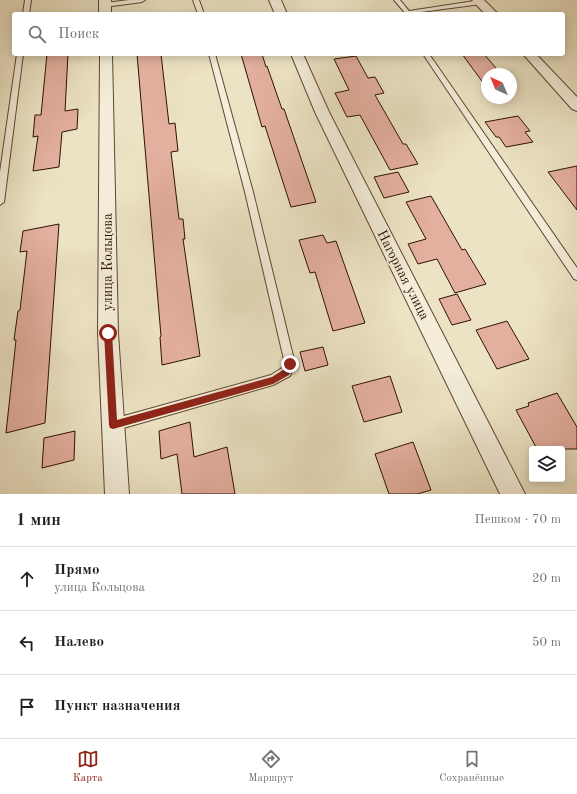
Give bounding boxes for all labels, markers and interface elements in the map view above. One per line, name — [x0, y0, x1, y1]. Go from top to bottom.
search box — [12, 12, 565, 56]
icon: search — [26, 23, 48, 45]
text: Поиск — [58, 27, 99, 42]
north arrow — [481, 68, 517, 104]
street label: улица Кольцова — [101, 213, 115, 311]
street label: Нагорная улица — [374, 228, 432, 322]
route start — [99, 324, 117, 342]
route end — [281, 355, 299, 373]
map controls — [529, 446, 565, 482]
button: layers — [529, 446, 565, 482]
text: 1 мин — [16, 512, 61, 529]
text: Пешком · 70 m — [474, 513, 561, 526]
text: Прямо — [54, 563, 100, 578]
icon: ahead — [16, 568, 38, 590]
text: 20 m — [532, 572, 561, 585]
text: улица Кольцова — [54, 581, 145, 594]
icon: left — [16, 632, 38, 654]
text: Налево — [54, 635, 104, 650]
text: 50 m — [532, 636, 561, 649]
icon: arrive — [16, 696, 38, 718]
text: Пункт назначения — [54, 699, 181, 714]
tab: Карта — [73, 748, 103, 786]
tab: Маршрут — [248, 748, 294, 786]
tab: Сохранённые — [439, 748, 504, 786]

